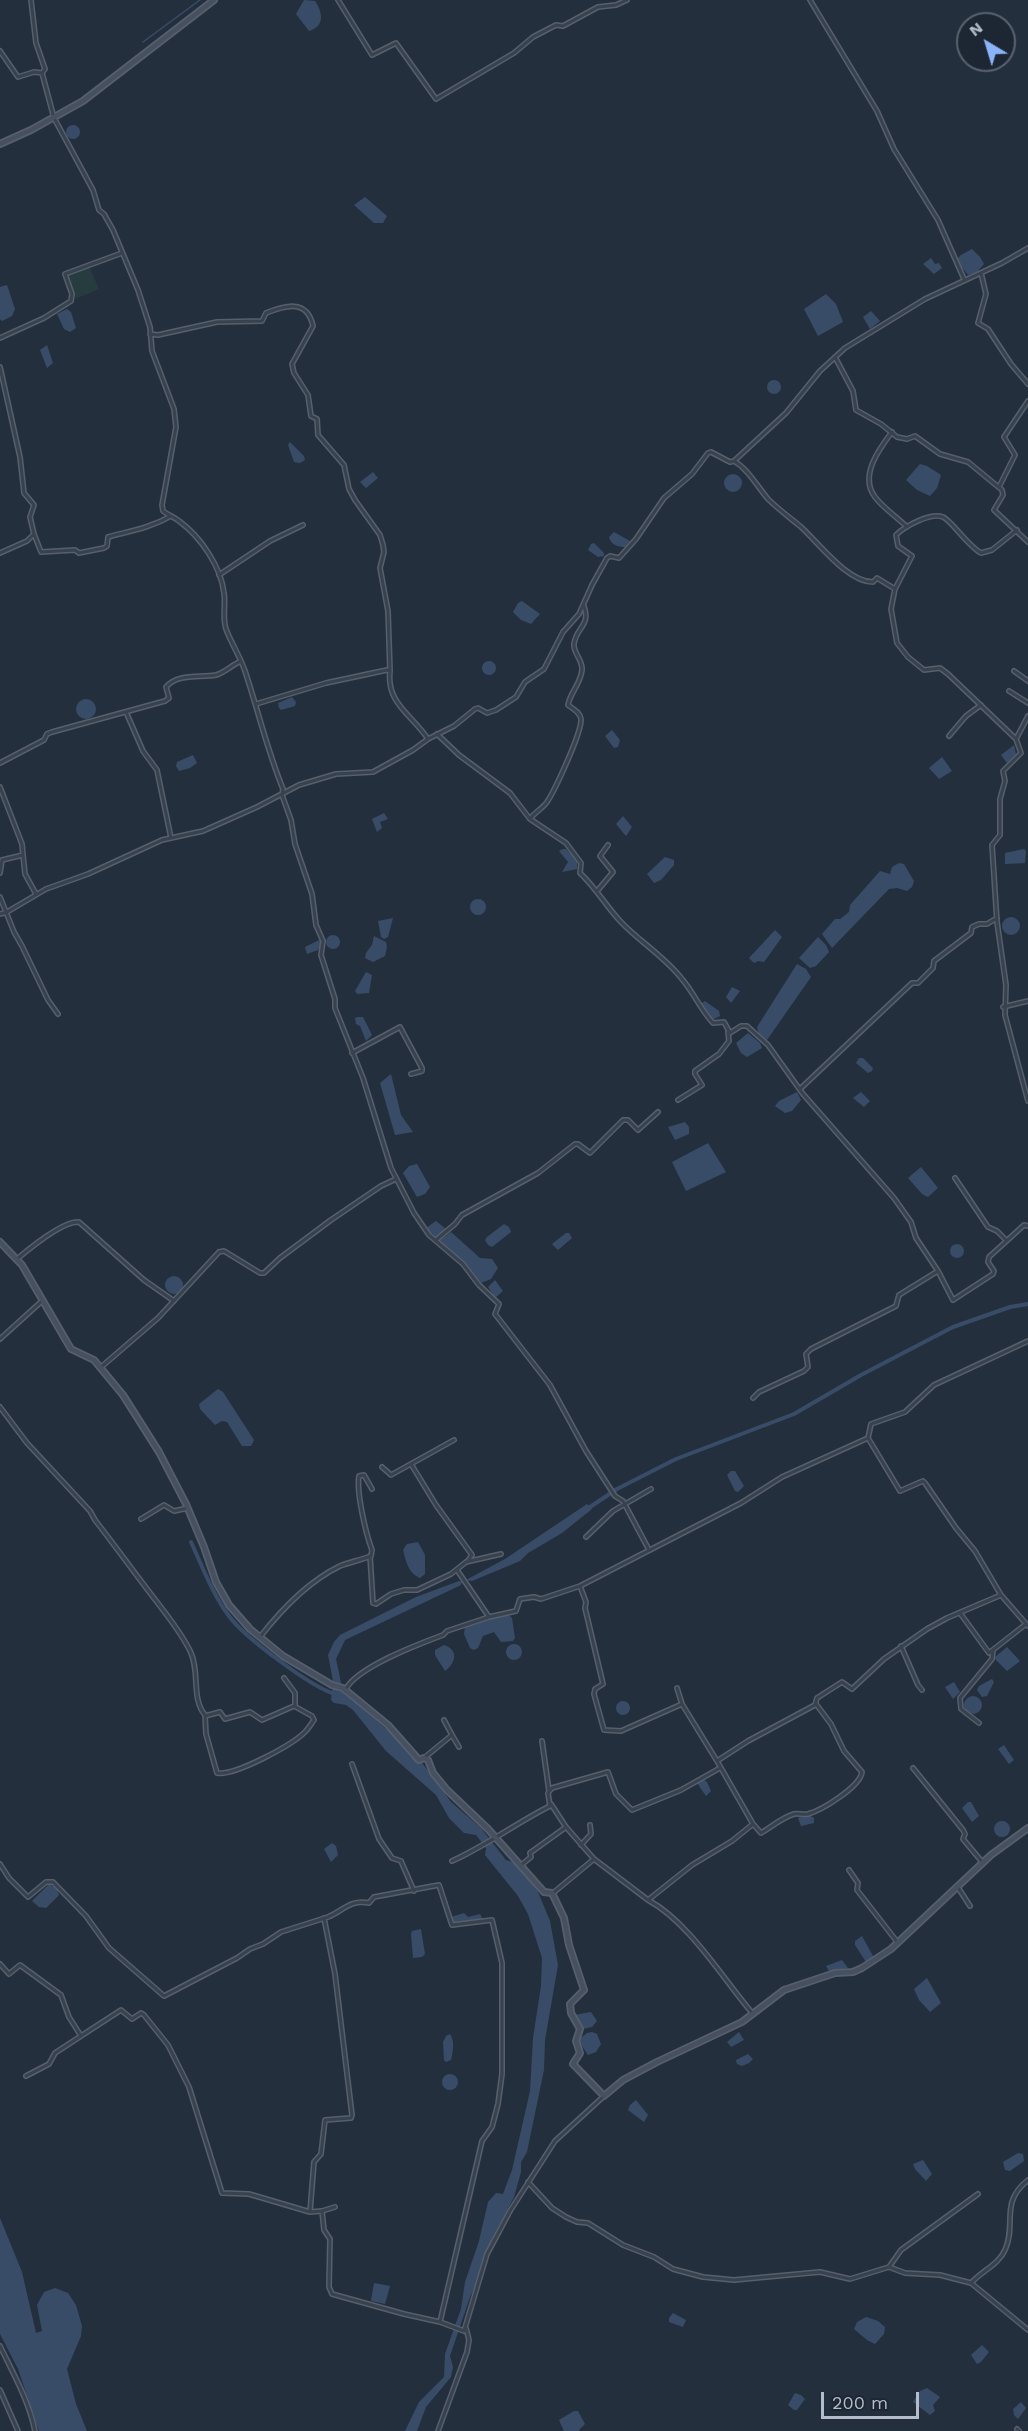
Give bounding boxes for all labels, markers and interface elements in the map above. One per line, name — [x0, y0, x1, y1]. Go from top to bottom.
north arrow — [956, 12, 1016, 72]
text: N — [965, 18, 986, 40]
scale bar — [824, 2380, 922, 2418]
text: 200 m — [832, 2392, 888, 2413]

